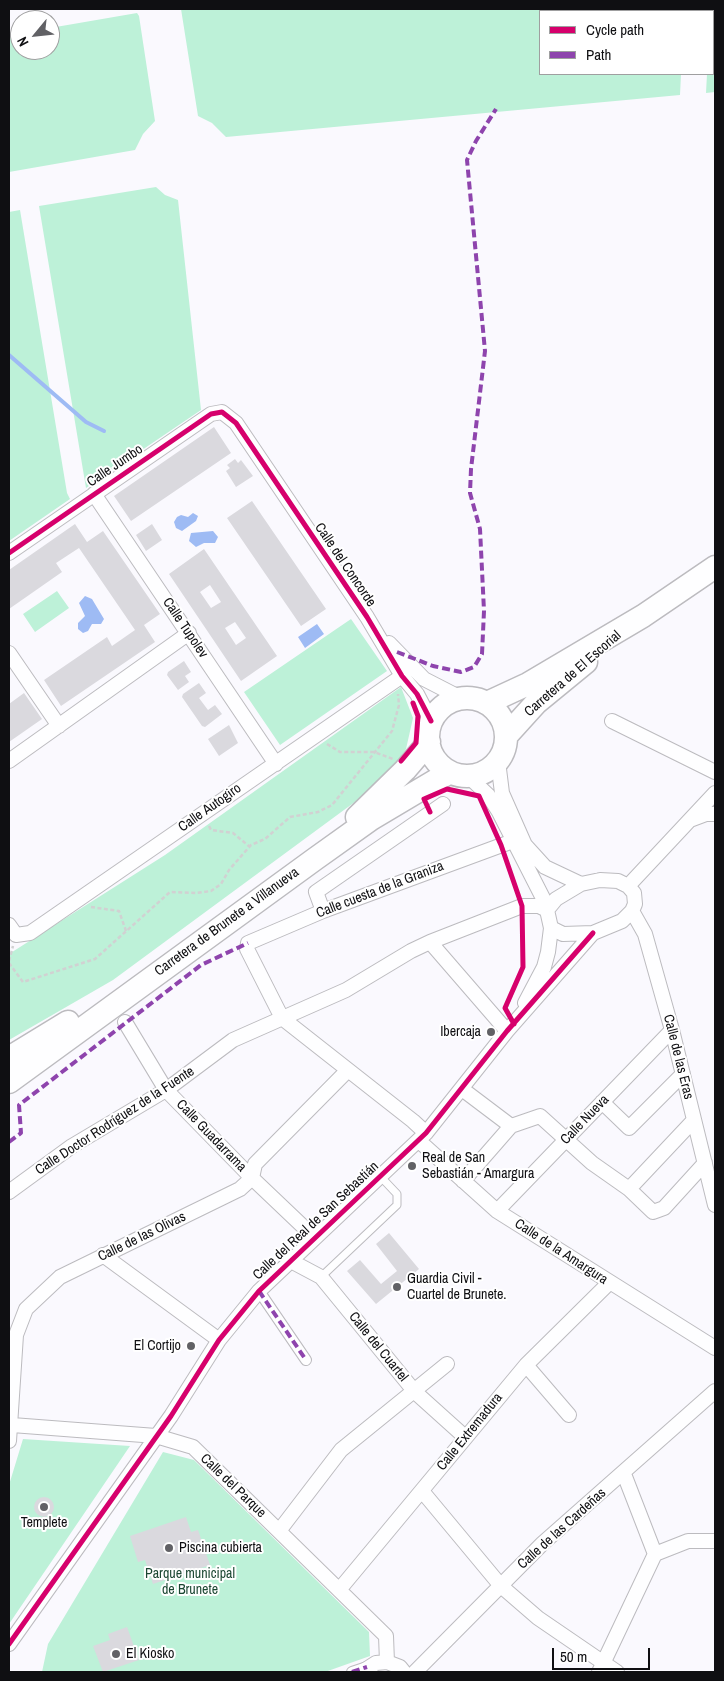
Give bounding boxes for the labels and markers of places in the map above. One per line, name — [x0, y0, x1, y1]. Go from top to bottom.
place label: Ibercaja — [440, 1024, 481, 1040]
marker: Ibercaja — [485, 1026, 497, 1038]
place label: Real de San Sebastián - Amargura — [422, 1150, 534, 1182]
marker: Real de San Sebastián - Amargura — [406, 1160, 418, 1172]
place label: Guardia Civil - Cuartel de Brunete. — [407, 1271, 507, 1304]
marker: Guardia Civil - Cuartel de Brunete. — [391, 1281, 403, 1293]
place label: El Cortijo — [134, 1338, 181, 1354]
marker: El Cortijo — [185, 1340, 197, 1352]
marker: Templete — [38, 1501, 50, 1513]
place label: Templete — [21, 1515, 67, 1531]
place label: Piscina cubierta — [179, 1540, 262, 1556]
marker: Piscina cubierta — [163, 1542, 175, 1554]
place label: El Kiosko — [126, 1646, 174, 1662]
marker: El Kiosko — [110, 1648, 122, 1660]

